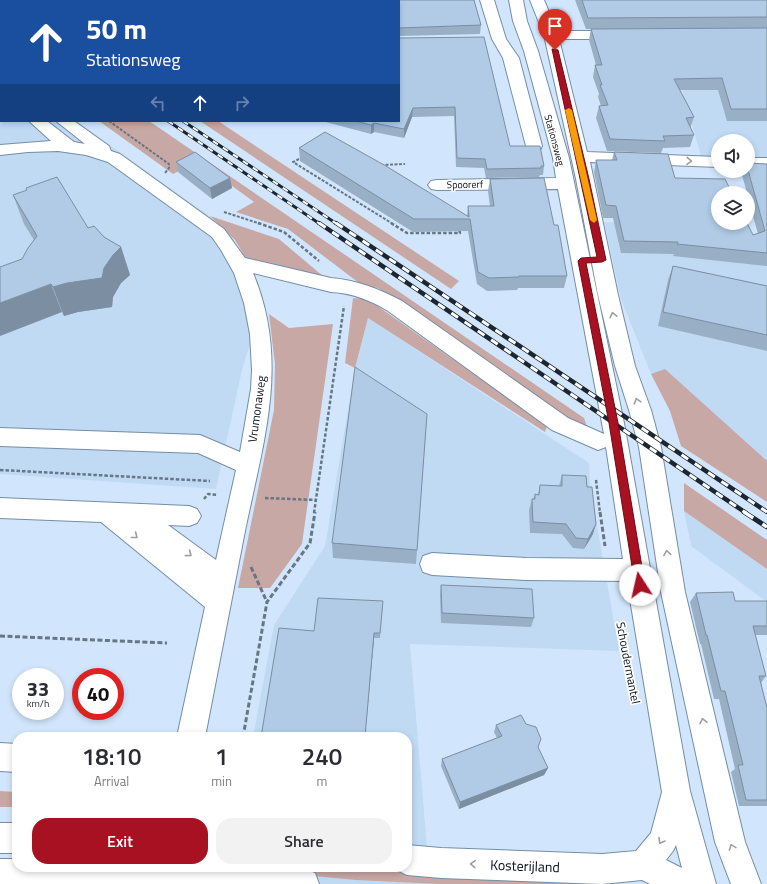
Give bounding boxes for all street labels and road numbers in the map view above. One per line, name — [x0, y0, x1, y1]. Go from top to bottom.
street label: Stationsweg — [540, 113, 569, 167]
street label: Spoorerf — [447, 177, 484, 192]
street label: Vrumonaweg — [242, 374, 271, 444]
street label: Schoudermantel — [611, 620, 646, 705]
street label: Kosterijland — [490, 854, 560, 877]

